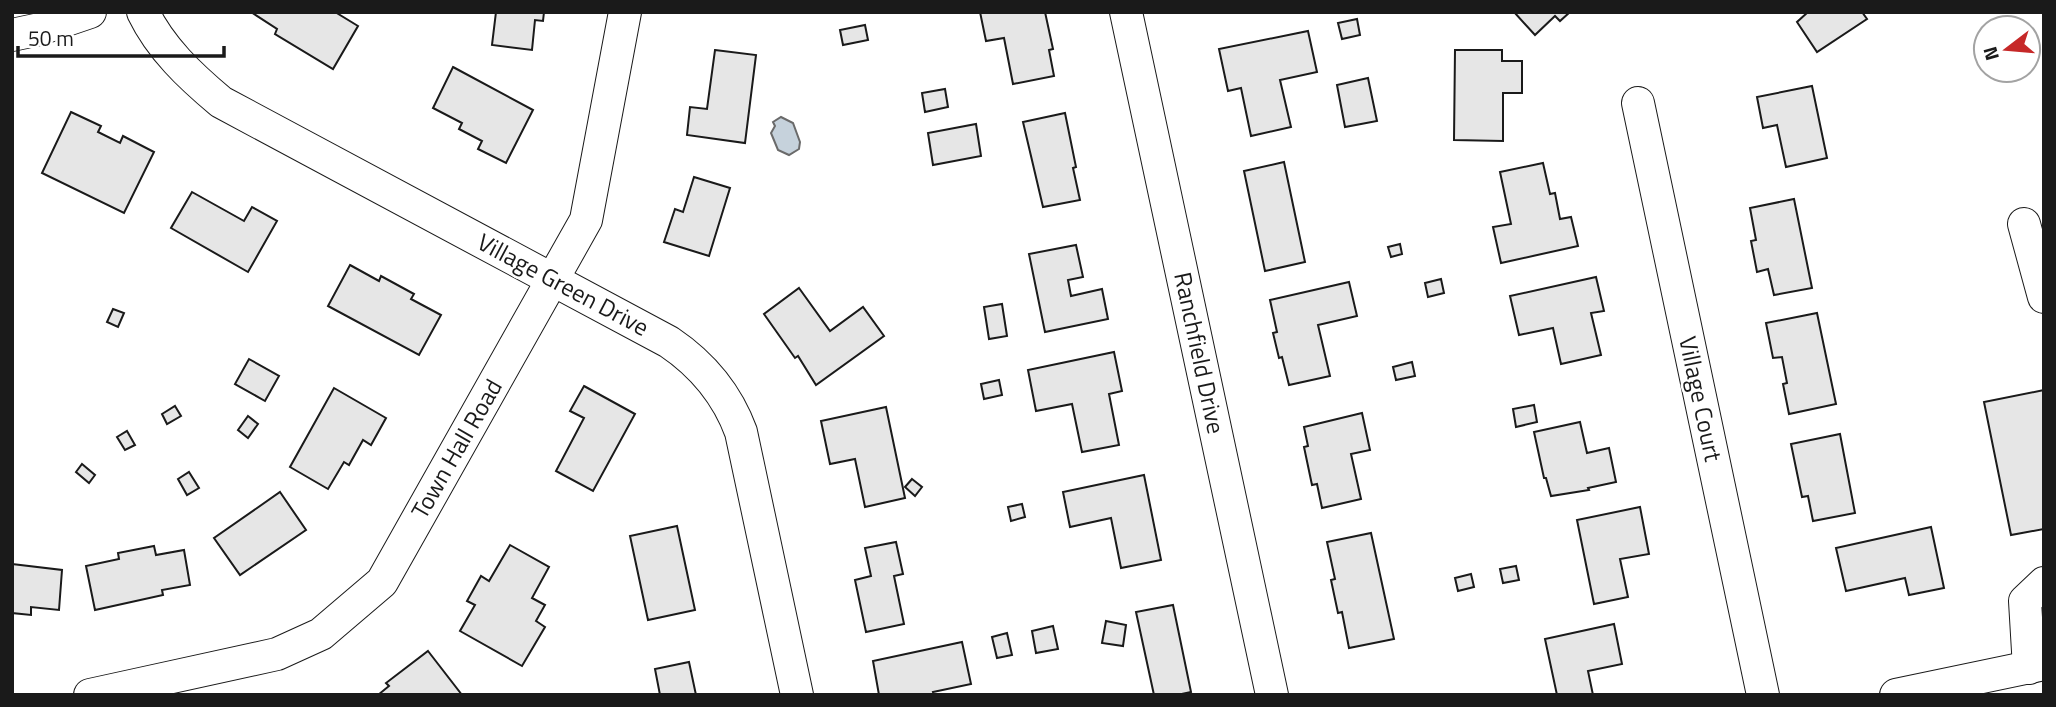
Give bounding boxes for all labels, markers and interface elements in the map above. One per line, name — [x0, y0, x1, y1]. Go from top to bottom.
scale bar — [18, 14, 224, 58]
north arrow — [1972, 14, 2042, 84]
text: 50 m — [28, 22, 74, 54]
text: N — [1974, 43, 2006, 64]
street label: Village Green Drive — [471, 224, 656, 345]
street label: Ranchfield Drive — [1165, 269, 1235, 437]
street label: Village Court — [1670, 333, 1732, 465]
street label: Town Hall Road — [402, 372, 511, 525]

